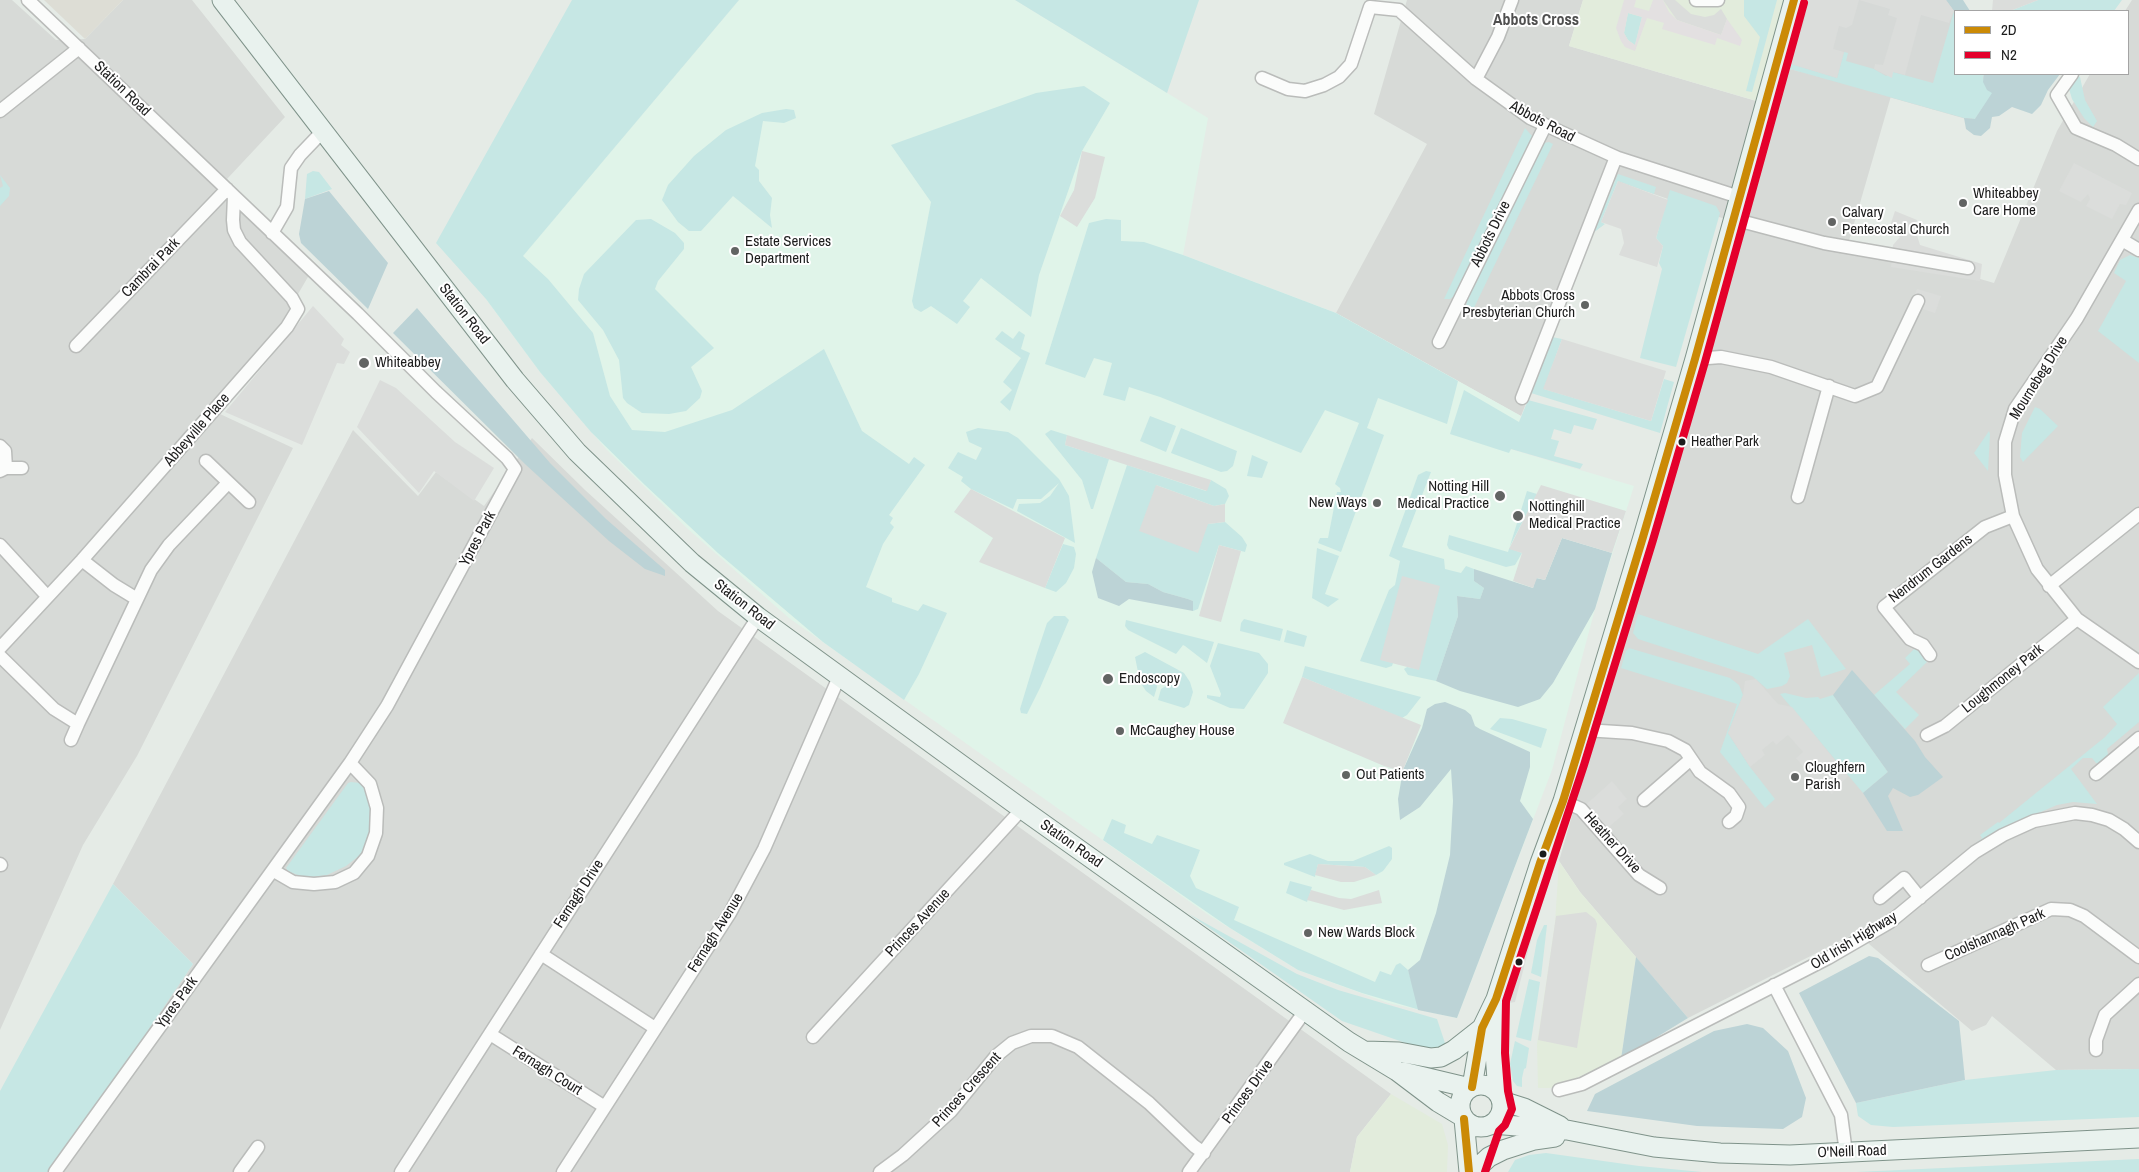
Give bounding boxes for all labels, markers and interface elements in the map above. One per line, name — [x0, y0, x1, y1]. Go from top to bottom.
legend — [1954, 10, 2129, 75]
district label: Abbots Cross — [1493, 11, 1579, 31]
text: 2D — [2001, 19, 2017, 40]
text: N2 — [2001, 44, 2017, 65]
street label: Station Road — [90, 58, 154, 120]
street label: Abbots Road — [1506, 97, 1578, 147]
place label: Whiteabbey Care Home — [1973, 185, 2039, 220]
marker: Whiteabbey Care Home — [1957, 197, 1969, 209]
street label: Abbots Drive — [1467, 198, 1515, 270]
place label: Calvary Pentecostal Church — [1842, 204, 1949, 239]
marker: Calvary Pentecostal Church — [1826, 216, 1838, 228]
place label: Estate Services Department — [745, 233, 831, 268]
street label: Cambrai Park — [118, 234, 184, 302]
marker: Estate Services Department — [729, 245, 741, 257]
street label: Station Road — [435, 280, 493, 348]
place label: Abbots Cross Presbyterian Church — [1462, 287, 1575, 322]
marker: Abbots Cross Presbyterian Church — [1579, 299, 1591, 311]
street label: Mournebeg Drive — [2006, 333, 2072, 423]
place label: Whiteabbey — [375, 354, 441, 372]
marker: Whiteabbey — [357, 356, 371, 370]
street label: Abbeyville Place — [160, 390, 234, 470]
place label: Heather Park — [1691, 434, 1759, 450]
marker: Heather Park — [1677, 437, 1687, 447]
place label: Notting Hill Medical Practice — [1397, 478, 1489, 513]
marker: Notting Hill Medical Practice — [1493, 489, 1507, 503]
place label: New Ways — [1309, 494, 1367, 512]
marker: New Ways — [1371, 497, 1383, 509]
place label: Nottinghill Medical Practice — [1529, 498, 1621, 533]
street label: Ypres Park — [456, 508, 500, 570]
marker: Nottinghill Medical Practice — [1511, 509, 1525, 523]
street label: Nendrum Gardens — [1886, 531, 1976, 607]
street label: Station Road — [710, 576, 778, 634]
street label: Loughmoney Park — [1959, 641, 2047, 717]
place label: Endoscopy — [1119, 670, 1180, 688]
marker: Endoscopy — [1101, 672, 1115, 686]
place label: McCaughey House — [1130, 722, 1235, 740]
marker: McCaughey House — [1114, 725, 1126, 737]
place label: Cloughfern Parish — [1805, 759, 1865, 794]
place label: Out Patients — [1356, 766, 1424, 784]
marker: Out Patients — [1340, 769, 1352, 781]
marker: Cloughfern Parish — [1789, 771, 1801, 783]
street label: Heather Drive — [1580, 809, 1644, 877]
street label: Station Road — [1036, 816, 1106, 872]
unlabelled marker — [1538, 849, 1548, 859]
street label: Fernagh Drive — [550, 856, 608, 932]
street label: Princes Avenue — [882, 885, 954, 961]
street label: Fernagh Avenue — [684, 890, 748, 976]
street label: Coolshannagh Park — [1942, 905, 2048, 965]
street label: Old Irish Highway — [1807, 908, 1901, 974]
place label: New Wards Block — [1318, 924, 1415, 942]
marker: New Wards Block — [1302, 927, 1314, 939]
unlabelled marker — [1514, 957, 1524, 967]
street label: Ypres Park — [152, 973, 202, 1033]
street label: Fernagh Court — [509, 1043, 585, 1099]
street label: Princes Crescent — [929, 1049, 1005, 1131]
street label: Princes Drive — [1219, 1057, 1277, 1127]
street label: O'Neill Road — [1817, 1142, 1887, 1162]

